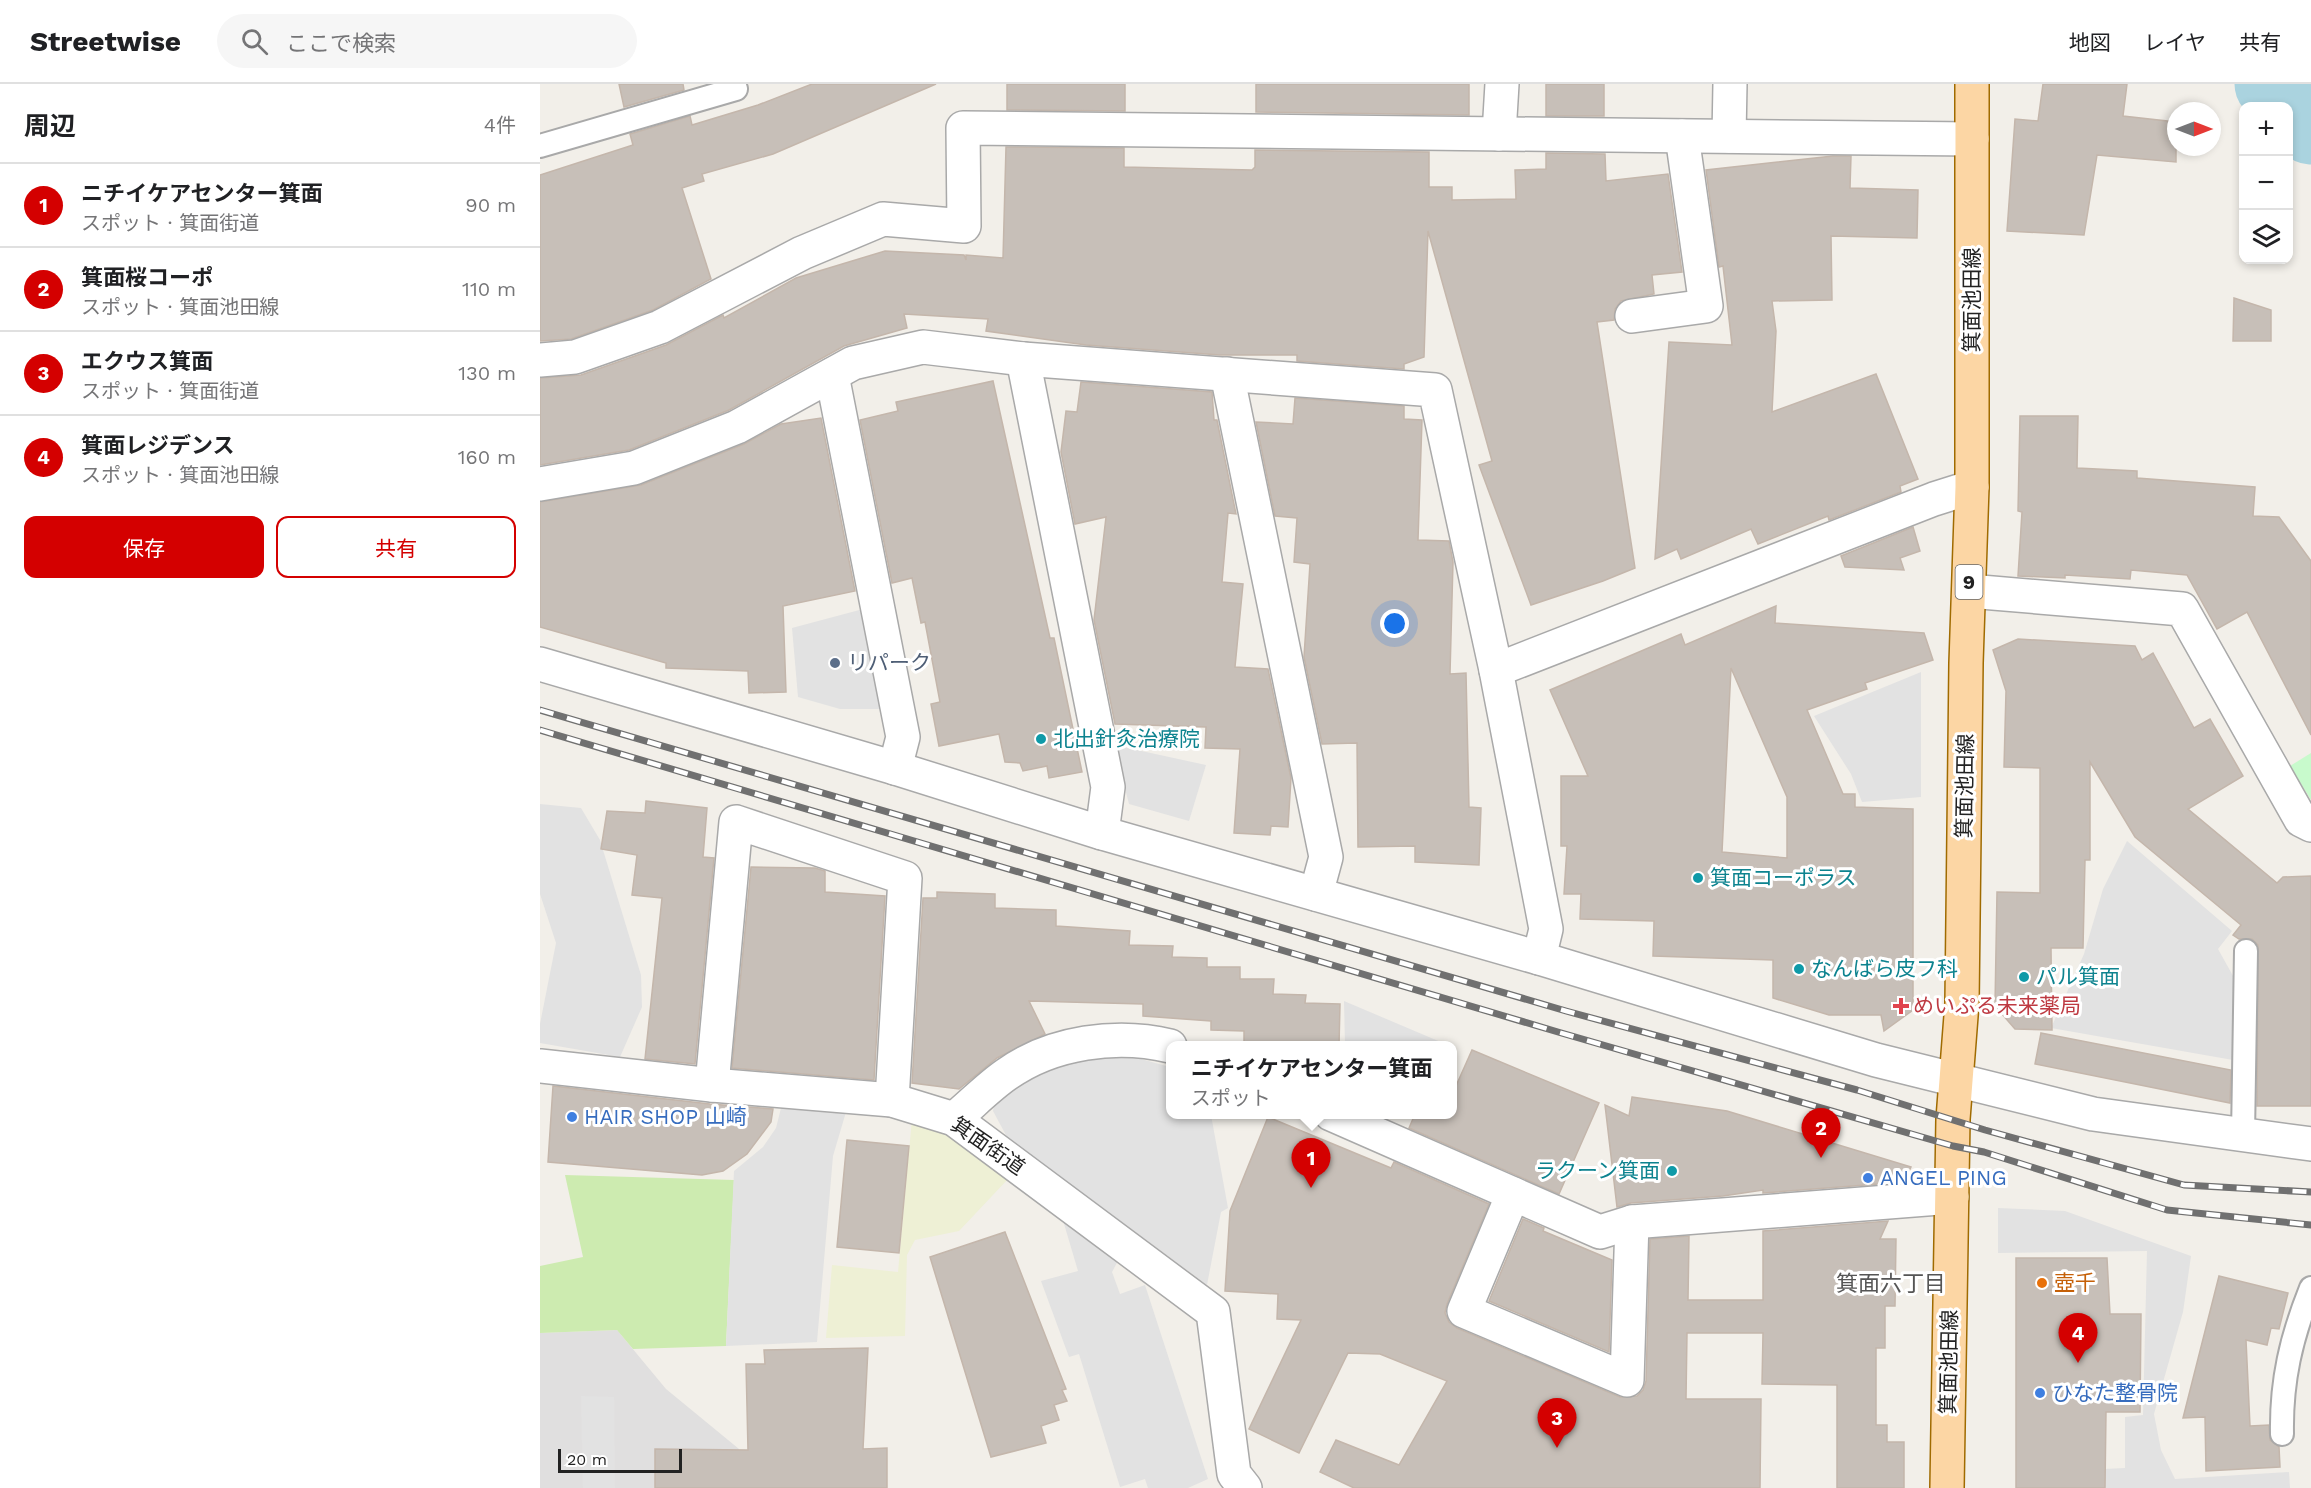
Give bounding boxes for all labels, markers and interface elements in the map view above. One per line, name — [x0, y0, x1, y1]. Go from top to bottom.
search box — [217, 14, 637, 68]
text: Streetwise — [30, 25, 181, 58]
icon: search — [238, 25, 271, 58]
text: 地図 — [2069, 30, 2111, 55]
text: レイヤ — [2144, 30, 2206, 55]
text: 共有 — [2239, 30, 2281, 55]
text: ここで検索 — [286, 31, 396, 56]
north arrow — [2167, 102, 2221, 156]
map controls — [2239, 102, 2293, 264]
button: + — [2239, 102, 2293, 156]
text: 周辺 — [24, 111, 76, 141]
text: 4件 — [484, 113, 516, 137]
button: − — [2239, 156, 2293, 210]
text: ニチイケアセンター箕面 — [81, 181, 323, 206]
text: 1 — [39, 193, 48, 217]
text: 90 m — [465, 193, 516, 217]
button: layers — [2239, 210, 2293, 264]
text: スポット · 箕面街道 — [81, 211, 259, 235]
street label: 箕面池田線 — [1959, 248, 1984, 353]
text: 箕面桜コーポ — [81, 265, 213, 290]
text: 2 — [38, 277, 49, 301]
text: 110 m — [462, 277, 516, 301]
text: スポット · 箕面池田線 — [81, 295, 279, 319]
text: エクウス箕面 — [81, 349, 213, 374]
text: 3 — [38, 361, 49, 385]
text: 130 m — [458, 361, 516, 385]
text: スポット · 箕面街道 — [81, 379, 259, 403]
text: 箕面レジデンス — [81, 433, 235, 458]
text: 4 — [37, 445, 50, 469]
text: 160 m — [458, 445, 516, 469]
text: スポット · 箕面池田線 — [81, 463, 279, 487]
button: 保存 — [24, 516, 264, 578]
button: 共有 — [276, 516, 516, 578]
road number: 9 — [1956, 565, 1982, 599]
your location — [1380, 609, 1409, 638]
place label: リパーク — [847, 650, 931, 675]
marker: リパーク — [828, 656, 842, 670]
place label: 北出針灸治療院 — [1053, 726, 1200, 751]
marker: 北出針灸治療院 — [1034, 732, 1048, 746]
street label: 箕面池田線 — [1951, 733, 1978, 839]
place label: 箕面コーポラス — [1710, 865, 1857, 890]
marker: 箕面コーポラス — [1691, 871, 1705, 885]
place label: なんばら皮フ科 — [1811, 956, 1958, 981]
marker: なんばら皮フ科 — [1792, 962, 1806, 976]
place label: パル箕面 — [2036, 964, 2120, 989]
marker: パル箕面 — [2017, 970, 2031, 984]
place label: めいぷる未来薬局 — [1913, 993, 2081, 1018]
marker: めいぷる未来薬局 — [1894, 999, 1908, 1013]
popup — [1166, 1041, 1457, 1119]
text: ニチイケアセンター箕面 — [1191, 1056, 1432, 1081]
text: スポット — [1191, 1086, 1271, 1110]
place label: HAIR SHOP 山崎 — [584, 1104, 747, 1129]
pin: 2 — [1802, 1108, 1840, 1158]
marker: HAIR SHOP 山崎 — [565, 1110, 579, 1124]
street label: 箕面街道 — [947, 1111, 1030, 1180]
pin: 1 — [1292, 1138, 1330, 1188]
place label: ラクーン箕面 — [1535, 1158, 1660, 1183]
marker: ラクーン箕面 — [1665, 1164, 1679, 1178]
place label: ANGEL PING — [1880, 1165, 2007, 1190]
marker: ANGEL PING — [1861, 1171, 1875, 1185]
place label: 壺千 — [2054, 1270, 2096, 1295]
district label: 箕面六丁目 — [1836, 1271, 1946, 1296]
marker: 壺千 — [2035, 1276, 2049, 1290]
street label: 箕面池田線 — [1935, 1309, 1962, 1415]
pin: 4 — [2058, 1314, 2098, 1363]
place label: ひなた整骨院 — [2052, 1380, 2178, 1405]
marker: ひなた整骨院 — [2033, 1386, 2047, 1400]
pin: 3 — [1538, 1398, 1576, 1448]
scale bar — [558, 1446, 682, 1474]
text: 20 m — [567, 1450, 607, 1469]

